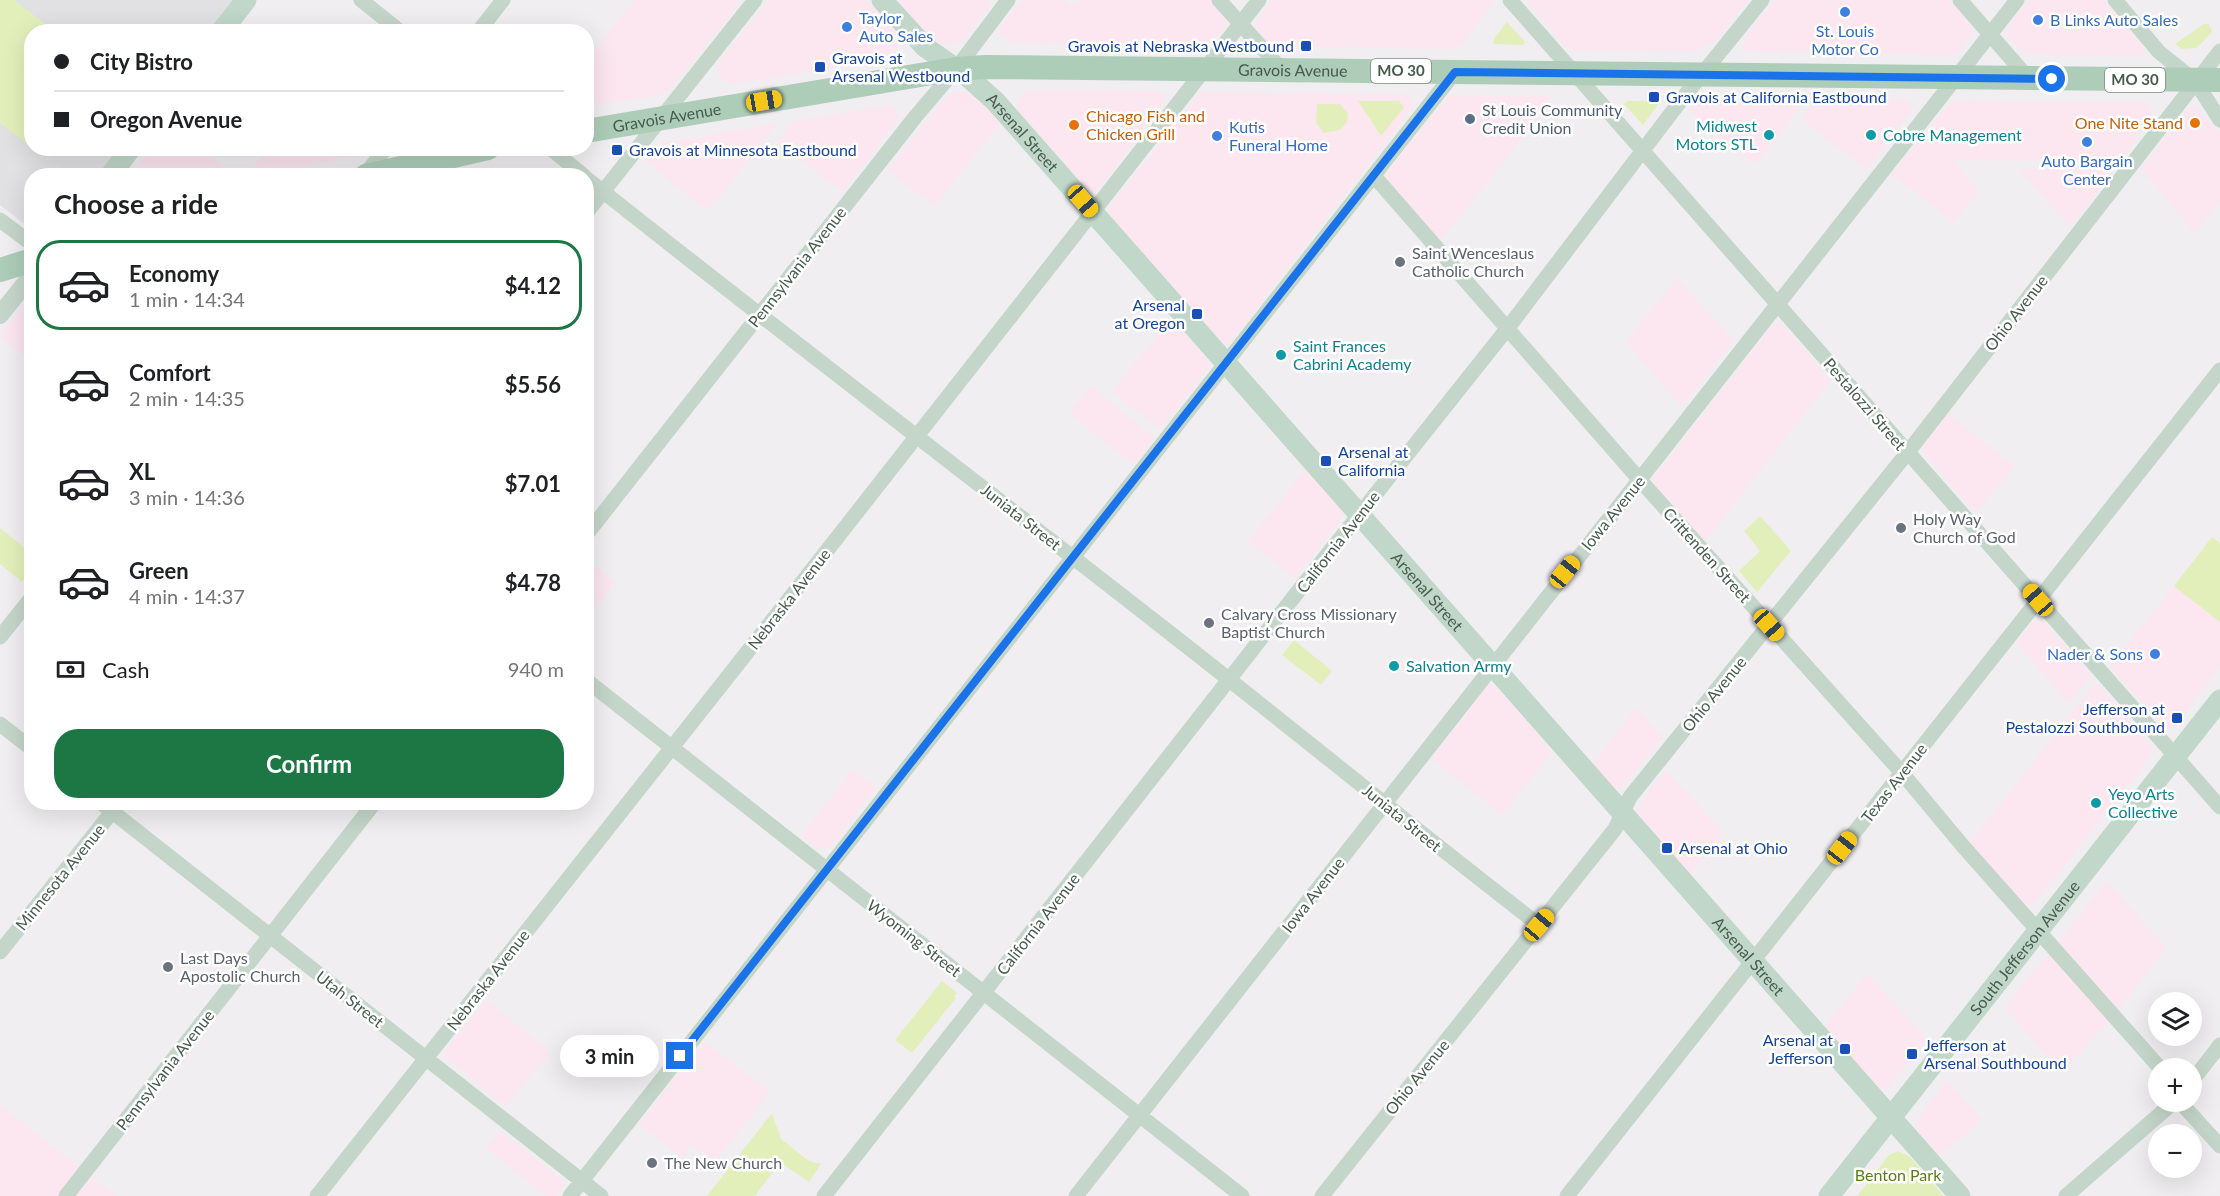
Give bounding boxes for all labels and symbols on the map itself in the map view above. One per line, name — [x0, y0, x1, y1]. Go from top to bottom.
marker: St. Louis Motor Co — [1838, 5, 1852, 19]
place label: Taylor Auto Sales — [859, 8, 933, 45]
place label: B Links Auto Sales — [2050, 10, 2178, 29]
marker: B Links Auto Sales — [2031, 13, 2045, 27]
marker: Taylor Auto Sales — [840, 20, 854, 34]
place label: St. Louis Motor Co — [1811, 21, 1879, 58]
place label: Gravois at Nebraska Westbound — [1068, 36, 1294, 55]
marker: Gravois at Nebraska Westbound — [1299, 39, 1313, 53]
place label: Gravois at Arsenal Westbound — [832, 48, 970, 85]
road number: MO 30 — [1371, 59, 1431, 83]
marker: Gravois at Arsenal Westbound — [813, 60, 827, 74]
street label: Gravois Avenue — [1238, 60, 1348, 80]
route start — [2038, 65, 2065, 92]
road number: MO 30 — [2105, 68, 2165, 92]
place label: Gravois at California Eastbound — [1666, 87, 1887, 106]
street label: Arsenal Street — [983, 88, 1063, 176]
car — [745, 89, 783, 113]
marker: Gravois at California Eastbound — [1647, 90, 1661, 104]
street label: Gravois Avenue — [611, 99, 722, 135]
place label: St Louis Community Credit Union — [1482, 100, 1623, 137]
place label: Chicago Fish and Chicken Grill — [1086, 106, 1205, 143]
marker: St Louis Community Credit Union — [1463, 112, 1477, 126]
place label: One Nite Stand — [2075, 113, 2183, 132]
place label: Midwest Motors STL — [1676, 116, 1757, 153]
marker: One Nite Stand — [2188, 116, 2202, 130]
place label: Kutis Funeral Home — [1229, 117, 1328, 154]
marker: Chicago Fish and Chicken Grill — [1067, 118, 1081, 132]
place label: Cobre Management — [1883, 125, 2022, 144]
marker: Midwest Motors STL — [1762, 128, 1776, 142]
marker: Cobre Management — [1864, 128, 1878, 142]
marker: Kutis Funeral Home — [1210, 129, 1224, 143]
marker: Auto Bargain Center — [2080, 135, 2094, 149]
place label: Gravois at Minnesota Eastbound — [629, 140, 857, 159]
marker: Gravois at Minnesota Eastbound — [610, 143, 624, 157]
place label: Auto Bargain Center — [2041, 151, 2133, 188]
car — [1064, 182, 1102, 220]
street label: Pennsylvania Avenue — [744, 203, 850, 331]
place label: Saint Wenceslaus Catholic Church — [1412, 243, 1534, 280]
marker: Saint Wenceslaus Catholic Church — [1393, 255, 1407, 269]
street label: Ohio Avenue — [1980, 271, 2051, 354]
place label: Arsenal at Oregon — [1115, 295, 1185, 332]
marker: Arsenal at Oregon — [1190, 307, 1204, 321]
place label: Saint Frances Cabrini Academy — [1293, 336, 1412, 373]
marker: Saint Frances Cabrini Academy — [1274, 348, 1288, 362]
street label: Pestalozzi Street — [1820, 354, 1911, 454]
place label: Arsenal at California — [1338, 442, 1409, 479]
marker: Arsenal at California — [1319, 454, 1333, 468]
street label: Iowa Avenue — [1577, 472, 1648, 554]
street label: Juniata Street — [978, 480, 1065, 554]
street label: California Avenue — [1292, 487, 1383, 596]
street label: Crittenden Street — [1660, 503, 1755, 606]
place label: Holy Way Church of God — [1913, 509, 2016, 546]
marker: Holy Way Church of God — [1894, 521, 1908, 535]
street label: Nebraska Avenue — [743, 545, 834, 653]
street label: Arsenal Street — [1388, 548, 1468, 635]
car — [1547, 552, 1583, 592]
car — [2019, 581, 2057, 619]
place label: Calvary Cross Missionary Baptist Church — [1221, 604, 1397, 641]
car — [1750, 606, 1788, 644]
marker: Calvary Cross Missionary Baptist Church — [1202, 616, 1216, 630]
place label: Nader & Sons — [2047, 644, 2143, 663]
marker: Nader & Sons — [2148, 647, 2162, 661]
street label: Ohio Avenue — [1678, 652, 1750, 735]
place label: Salvation Army — [1406, 656, 1512, 675]
marker: Salvation Army — [1387, 659, 1401, 673]
place label: Jefferson at Pestalozzi Southbound — [2006, 699, 2165, 736]
marker: Jefferson at Pestalozzi Southbound — [2170, 711, 2184, 725]
street label: Texas Avenue — [1857, 739, 1930, 826]
street label: Juniata Street — [1359, 780, 1446, 855]
place label: Yeyo Arts Collective — [2108, 784, 2178, 821]
marker: Yeyo Arts Collective — [2089, 796, 2103, 810]
street label: Minnesota Avenue — [11, 820, 108, 934]
car — [1824, 828, 1860, 868]
place label: Arsenal at Ohio — [1679, 838, 1788, 857]
marker: Arsenal at Ohio — [1660, 841, 1674, 855]
street label: Iowa Avenue — [1277, 853, 1348, 936]
street label: California Avenue — [992, 869, 1083, 978]
street label: South Jefferson Avenue — [1965, 876, 2083, 1019]
street label: Wyoming Street — [864, 895, 965, 980]
car — [1521, 905, 1557, 945]
street label: Arsenal Street — [1709, 912, 1789, 999]
street label: Nebraska Avenue — [442, 926, 533, 1034]
place label: Last Days Apostolic Church — [180, 948, 301, 985]
marker: Last Days Apostolic Church — [161, 960, 175, 974]
street label: Utah Street — [313, 966, 388, 1031]
street label: Pennsylvania Avenue — [112, 1006, 218, 1134]
place label: Arsenal at Jefferson — [1763, 1030, 1833, 1067]
callout: 3 min — [560, 1035, 659, 1077]
street label: Ohio Avenue — [1381, 1035, 1453, 1118]
place label: Jefferson at Arsenal Southbound — [1924, 1035, 2067, 1072]
route end — [666, 1042, 693, 1069]
marker: Arsenal at Jefferson — [1838, 1042, 1852, 1056]
marker: Jefferson at Arsenal Southbound — [1905, 1047, 1919, 1061]
place label: The New Church — [664, 1153, 782, 1172]
marker: The New Church — [645, 1156, 659, 1170]
park label: Benton Park — [1855, 1165, 1942, 1184]

